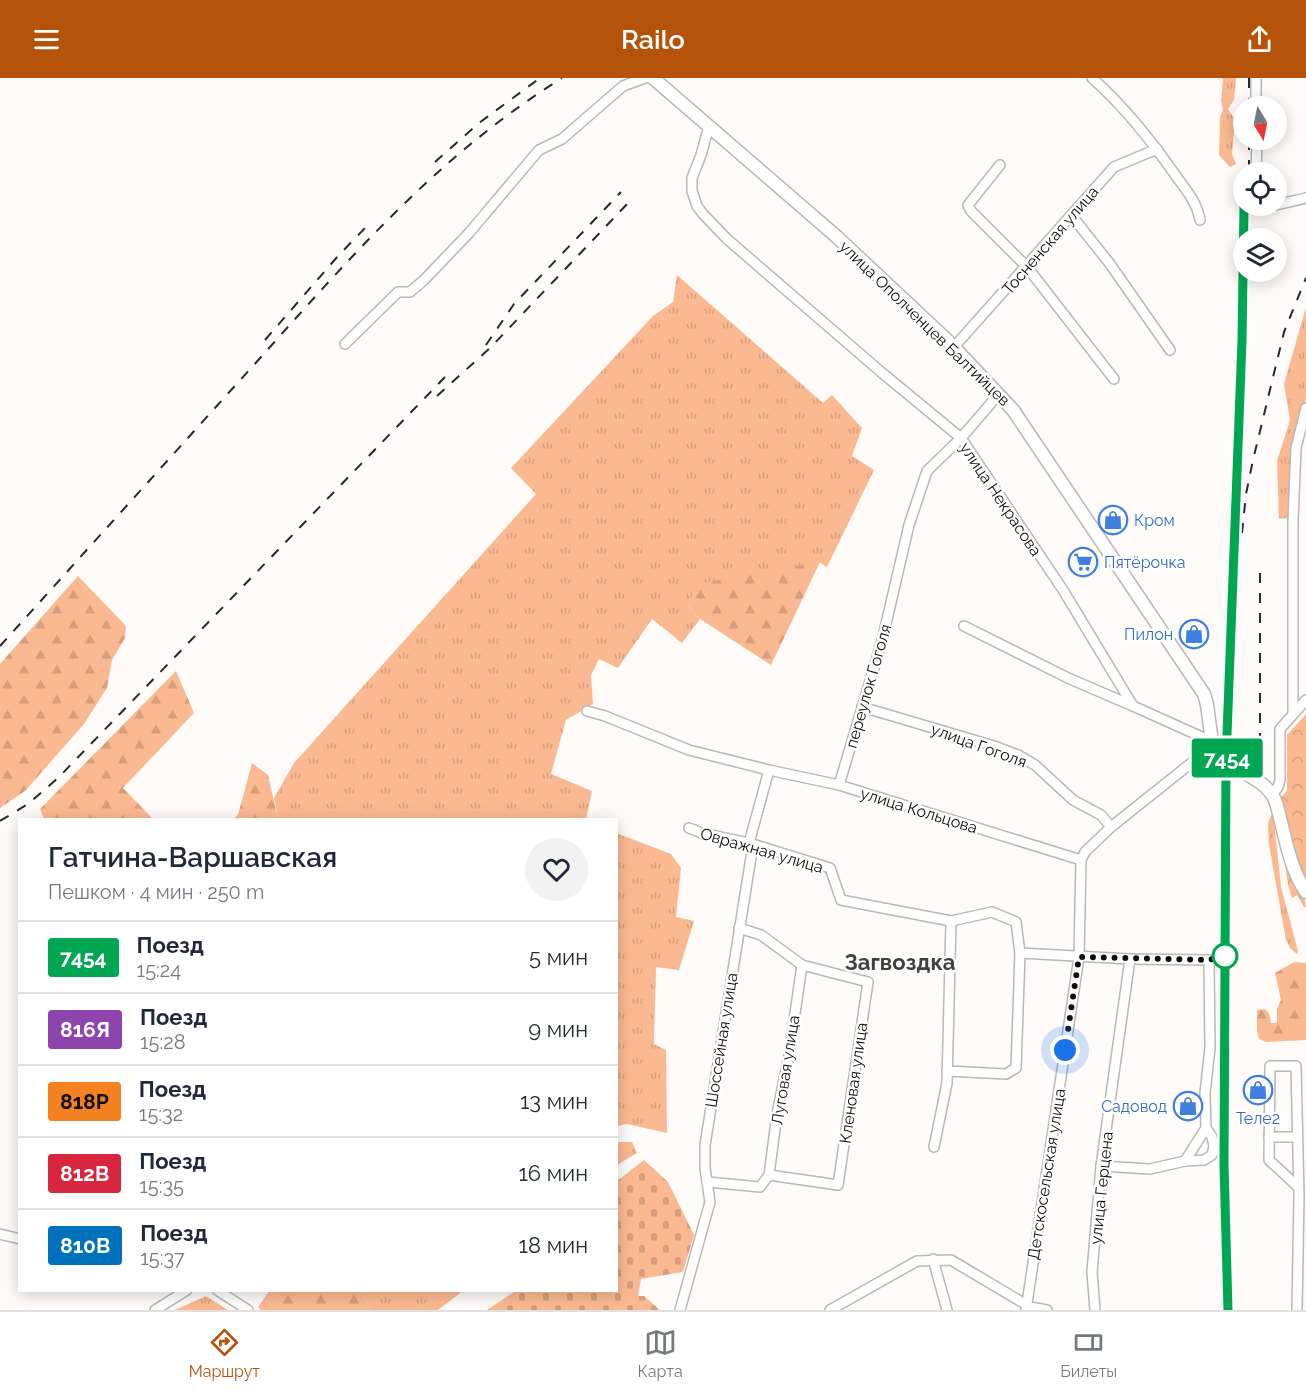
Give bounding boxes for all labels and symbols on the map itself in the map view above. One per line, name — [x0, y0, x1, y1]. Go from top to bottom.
north arrow — [1233, 96, 1287, 150]
street label: Тосненская улица — [998, 182, 1103, 298]
street label: улица Ополченцев Балтийцев — [836, 237, 1014, 410]
street label: улица Некрасова — [956, 439, 1046, 560]
shop icon: Кром — [1097, 504, 1129, 536]
place label: Кром — [1134, 511, 1175, 530]
supermarket icon: Пятёрочка — [1067, 546, 1099, 578]
place label: Пятёрочка — [1104, 553, 1185, 572]
shop icon: Пилон — [1178, 618, 1210, 650]
street label: переулок Гоголя — [842, 622, 895, 750]
place label: Пилон — [1124, 625, 1173, 644]
street label: улица Гоголя — [928, 719, 1029, 772]
line badge: 7454 — [1185, 738, 1269, 778]
street label: улица Кольцова — [858, 784, 980, 837]
street label: Овражная улица — [698, 824, 826, 877]
unlabelled marker — [1212, 943, 1238, 969]
district label: Загвоздка — [845, 949, 955, 975]
street label: Шоссейная улица — [701, 971, 742, 1109]
street label: Луговая улица — [767, 1014, 804, 1126]
street label: Кленовая улица — [836, 1021, 871, 1145]
your location — [1050, 1035, 1080, 1065]
shop icon: Теле2 — [1242, 1074, 1274, 1106]
street label: Детскосельская улица — [1024, 1087, 1069, 1261]
shop icon: Садовод — [1172, 1090, 1204, 1122]
place label: Садовод — [1101, 1097, 1167, 1116]
place label: Теле2 — [1236, 1109, 1280, 1128]
street label: улица Герцена — [1086, 1131, 1117, 1246]

